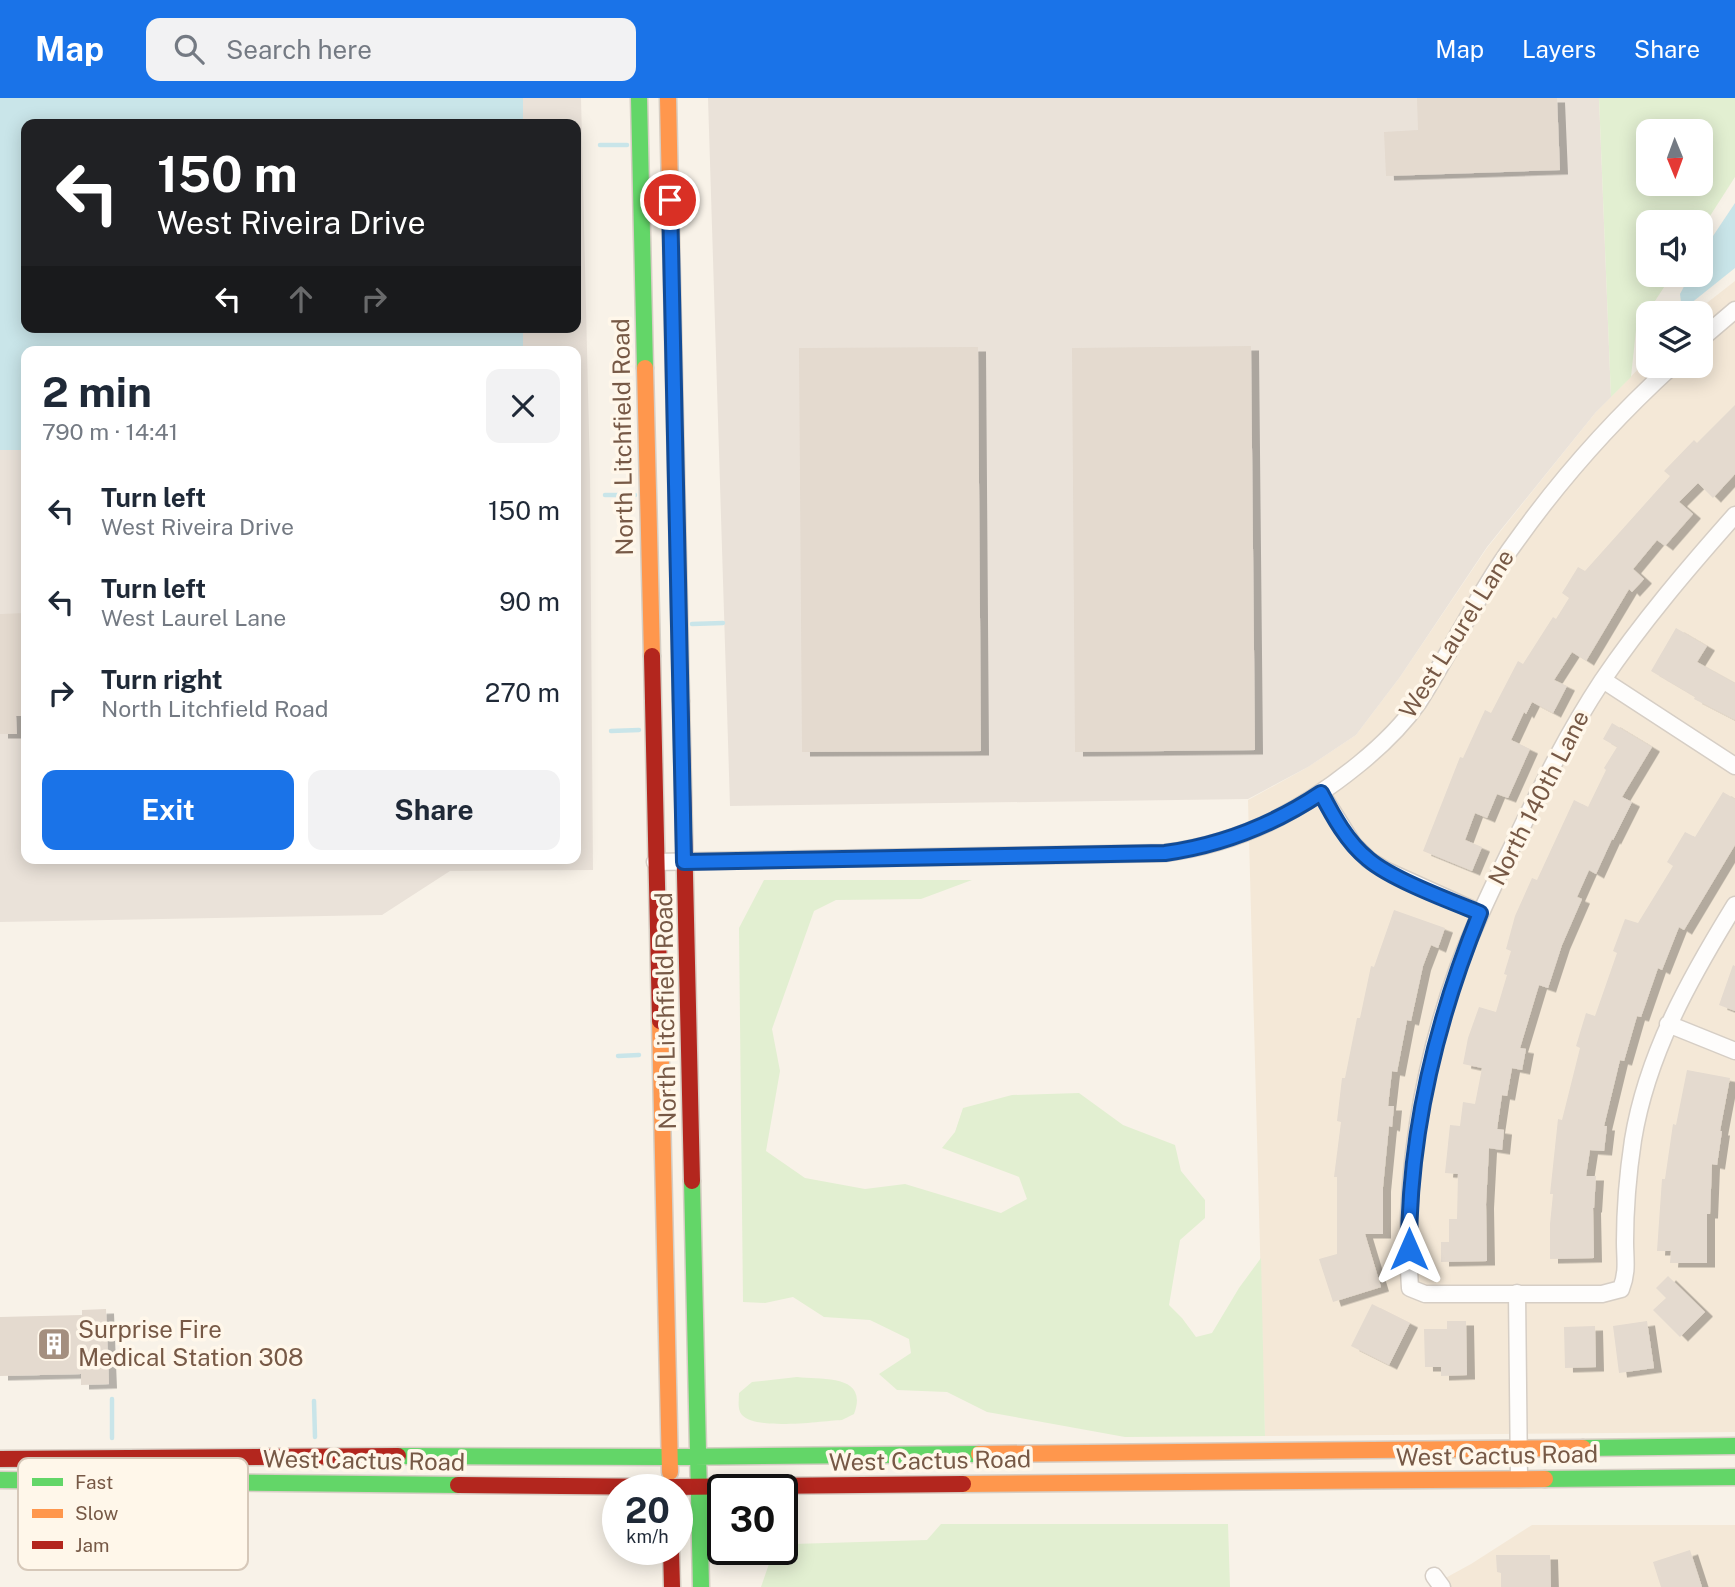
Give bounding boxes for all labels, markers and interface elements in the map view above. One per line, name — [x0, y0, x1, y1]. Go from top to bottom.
search box — [146, 18, 636, 81]
text: Map — [35, 30, 104, 68]
icon: search — [170, 30, 208, 68]
text: Search here — [226, 34, 372, 65]
text: Map — [1435, 35, 1484, 63]
text: Layers — [1522, 35, 1596, 63]
text: Share — [1634, 35, 1700, 63]
north arrow — [1636, 119, 1713, 196]
map controls — [1636, 119, 1713, 378]
text: 150 m — [157, 145, 298, 203]
icon: left — [42, 147, 133, 238]
pin — [640, 170, 700, 230]
icon: arrive — [651, 181, 689, 219]
text: West Riveira Drive — [157, 204, 426, 241]
button: sound — [1636, 210, 1713, 287]
icon: left — [209, 280, 247, 318]
icon: ahead — [282, 280, 320, 318]
icon: right — [355, 280, 393, 318]
button: layers — [1636, 301, 1713, 378]
street label: North Litchfield Road — [606, 318, 638, 556]
text: 2 min — [42, 367, 152, 416]
button: close — [486, 369, 560, 443]
text: 790 m · 14:41 — [42, 418, 178, 445]
text: Turn left — [101, 482, 206, 513]
icon: left — [42, 492, 80, 530]
text: 150 m — [488, 495, 560, 526]
text: West Riveira Drive — [101, 513, 294, 540]
street label: West Laurel Lane — [1393, 544, 1519, 723]
text: Turn left — [101, 573, 206, 604]
icon: left — [42, 583, 80, 621]
text: 90 m — [499, 586, 560, 617]
text: West Laurel Lane — [101, 604, 286, 631]
text: Turn right — [101, 664, 223, 695]
icon: right — [42, 674, 80, 712]
text: 270 m — [485, 677, 560, 708]
text: North Litchfield Road — [101, 695, 328, 722]
street label: North 140th Lane — [1482, 706, 1594, 890]
button: Exit — [42, 770, 294, 850]
button: Share — [308, 770, 560, 850]
street label: North Litchfield Road — [649, 892, 681, 1130]
position arrow — [1372, 1212, 1446, 1286]
place label: Surprise Fire Medical Station 308 — [78, 1315, 304, 1371]
building icon: Surprise Fire Medical Station 308 — [35, 1325, 73, 1363]
street label: West Cactus Road — [1396, 1439, 1598, 1471]
street label: West Cactus Road — [263, 1444, 465, 1476]
street label: West Cactus Road — [829, 1444, 1031, 1476]
legend — [18, 1458, 248, 1570]
text: Fast — [75, 1471, 113, 1493]
speed limit sign: 30 — [707, 1474, 798, 1565]
text: 20 — [625, 1490, 670, 1531]
text: Slow — [75, 1502, 119, 1524]
text: km/h — [626, 1526, 669, 1547]
text: Jam — [75, 1534, 109, 1556]

